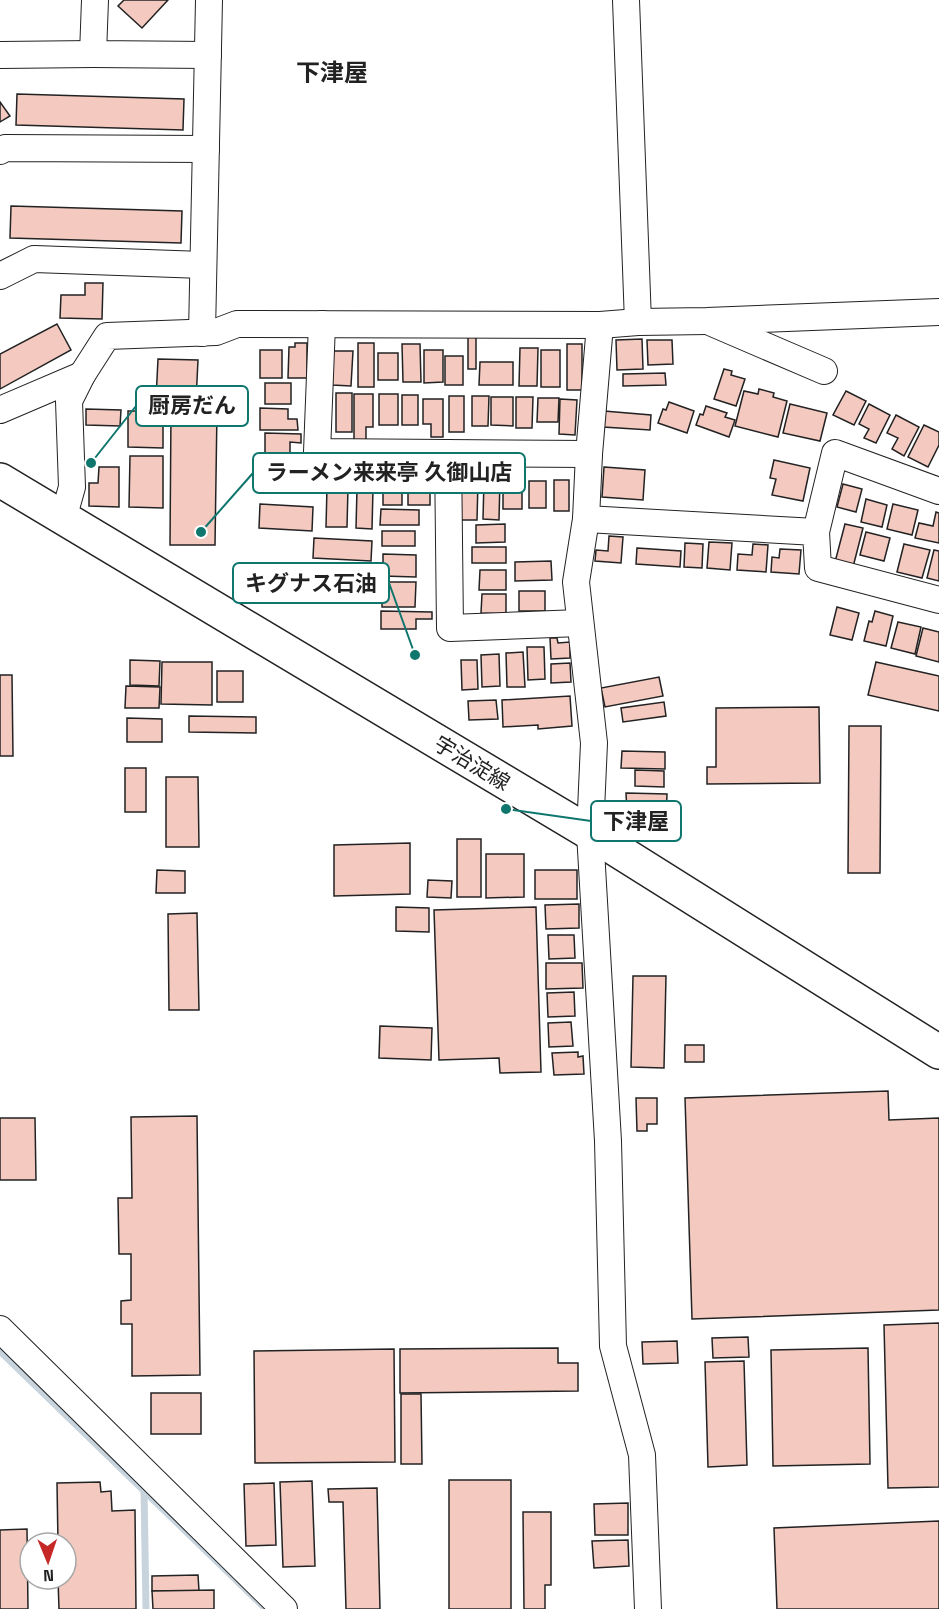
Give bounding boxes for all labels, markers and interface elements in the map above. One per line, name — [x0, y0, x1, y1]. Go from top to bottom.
district label: 下津屋 — [296, 57, 368, 88]
callout: 厨房だん — [136, 386, 248, 426]
text: 厨房だん — [148, 391, 236, 419]
callout: ラーメン来来亭 久御山店 — [253, 453, 525, 493]
text: ラーメン来来亭 久御山店 — [266, 458, 512, 486]
callout: キグナス石油 — [233, 563, 389, 603]
text: キグナス石油 — [245, 569, 377, 597]
street label: 宇治淀線 — [429, 730, 515, 796]
callout: 下津屋 — [591, 801, 681, 841]
text: 下津屋 — [603, 807, 669, 835]
north arrow — [18, 1531, 78, 1591]
text: N — [43, 1565, 54, 1586]

